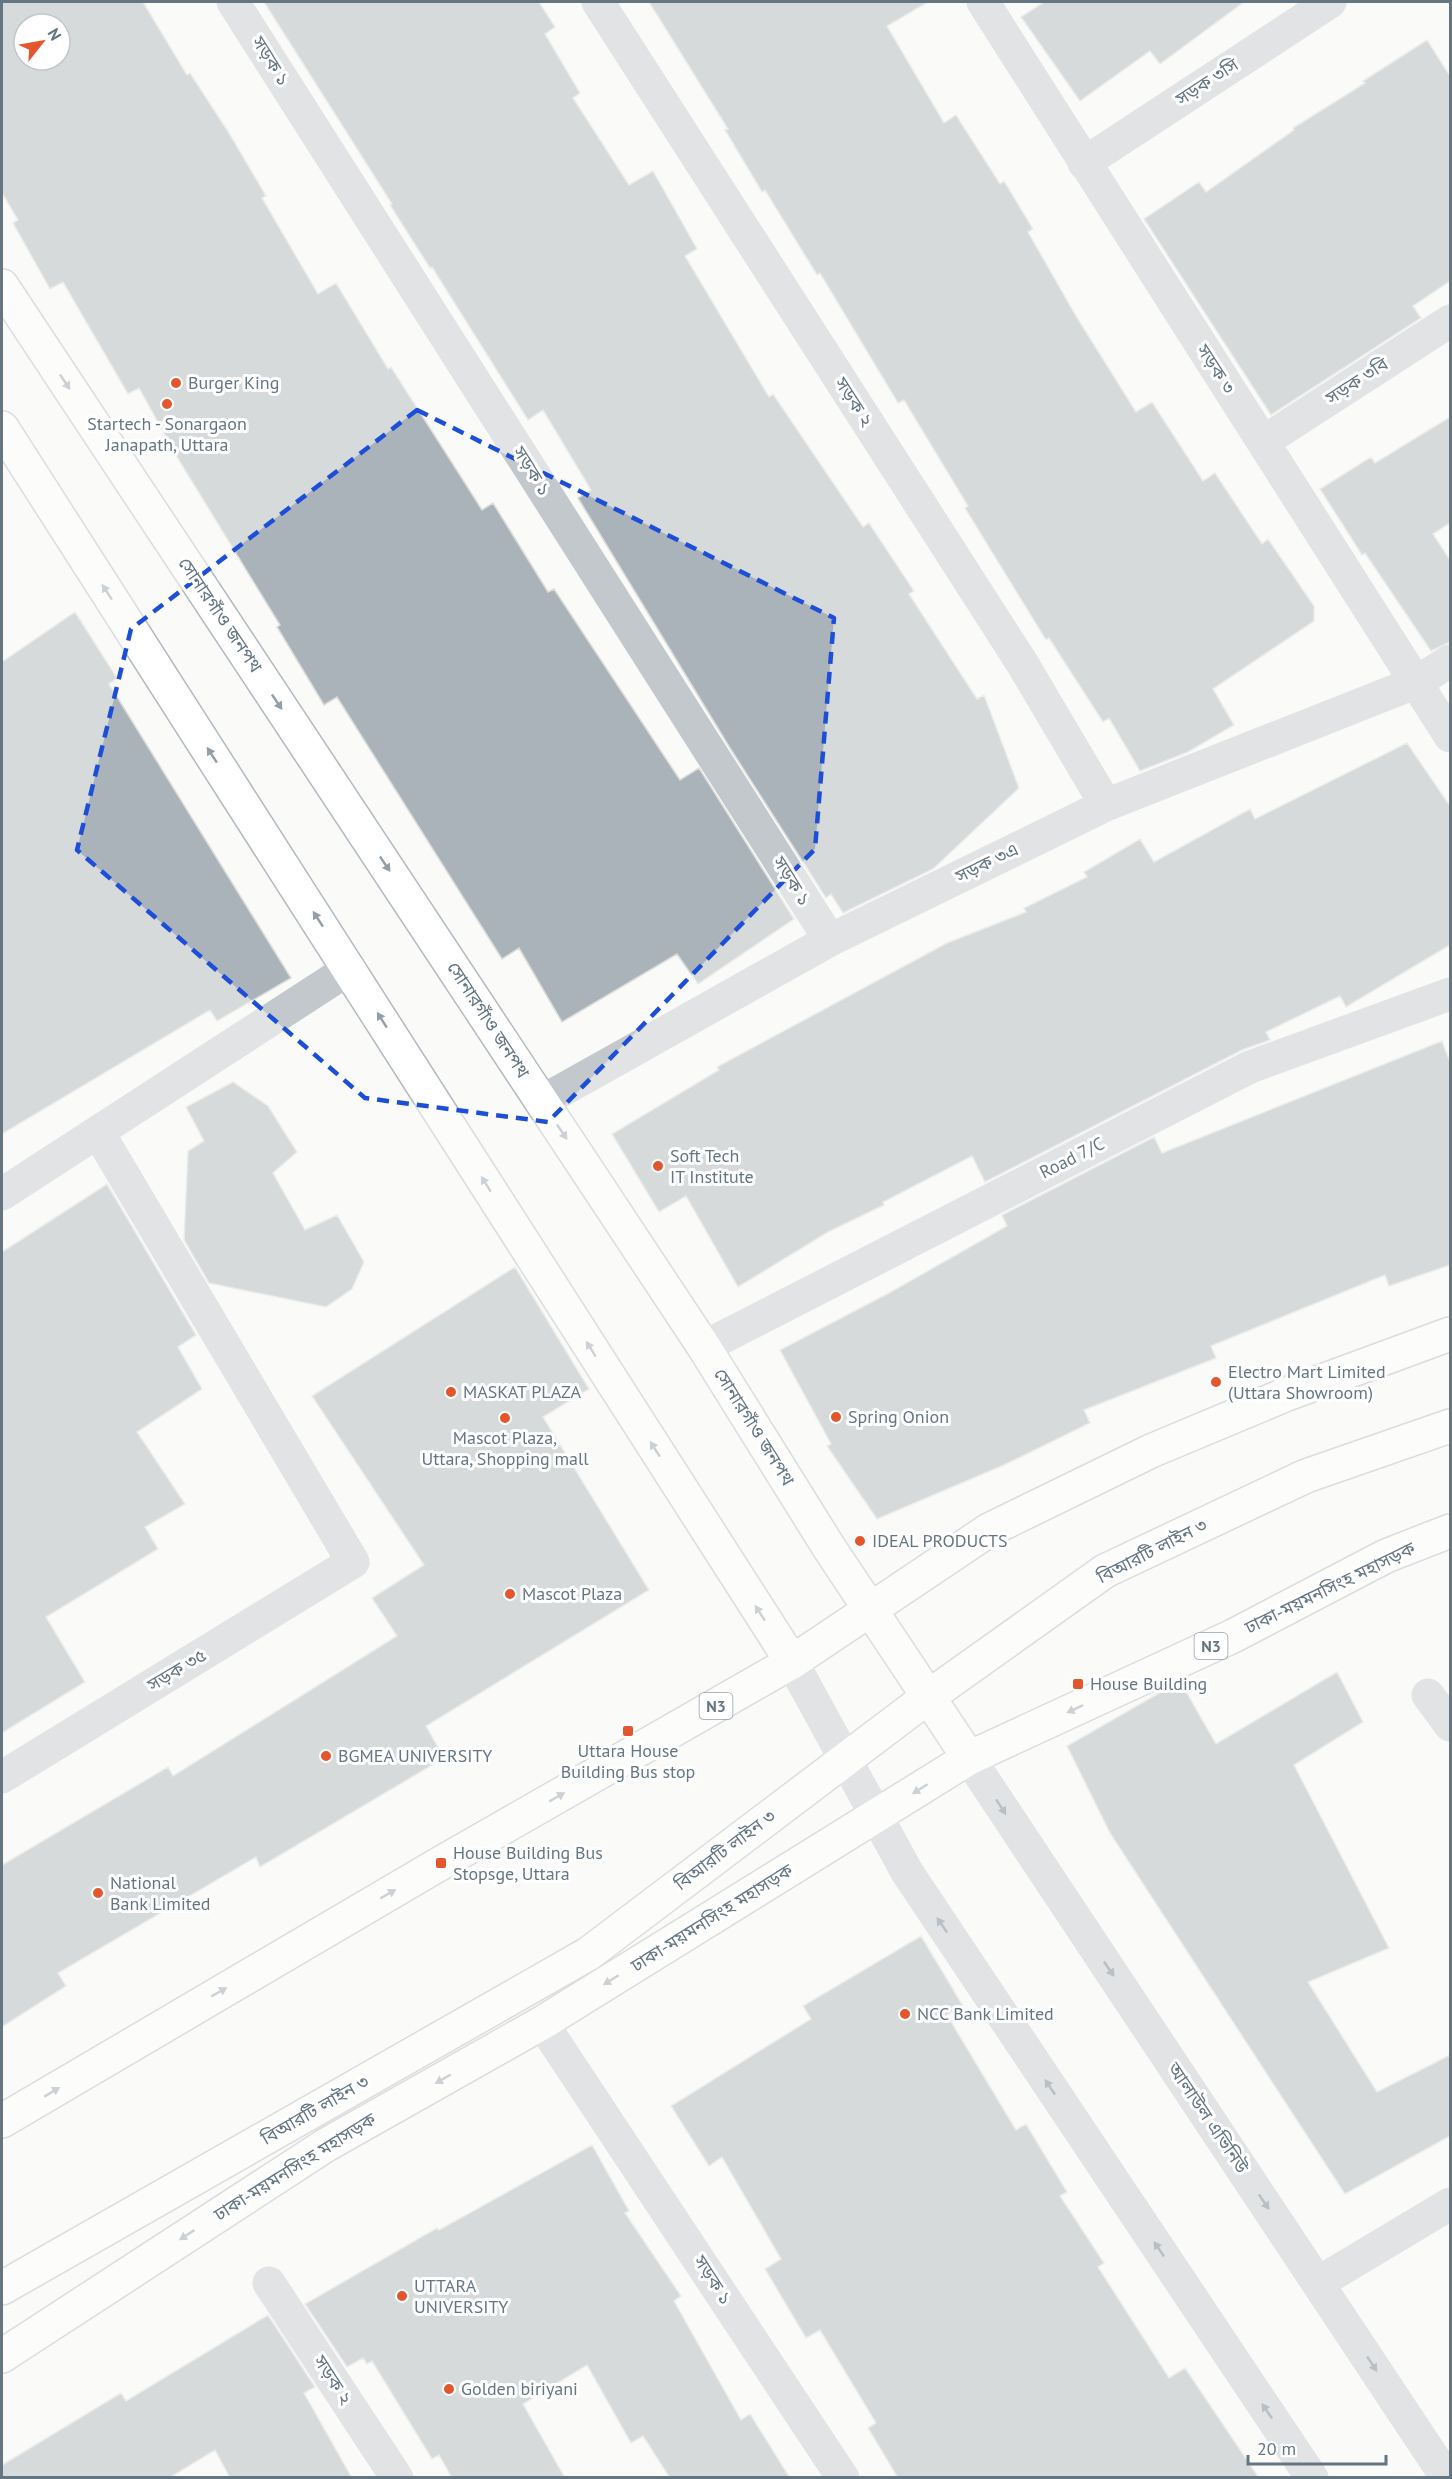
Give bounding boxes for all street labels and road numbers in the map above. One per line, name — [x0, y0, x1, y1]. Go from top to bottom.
street label: সড়ক ১ — [247, 31, 295, 90]
street label: সড়ক ৩সি — [1170, 52, 1243, 111]
street label: সড়ক ৩ — [1192, 339, 1241, 398]
street label: সড়ক ৩বি — [1320, 352, 1392, 410]
street label: সড়ক ২ — [830, 372, 879, 431]
street label: সড়ক ১ — [508, 441, 556, 500]
street label: সোনারগাঁও জনপথ — [173, 553, 268, 677]
street label: সড়ক ৩এ — [951, 837, 1022, 888]
street label: সড়ক ১ — [768, 851, 816, 910]
street label: সোনারগাঁও জনপথ — [442, 957, 535, 1083]
street label: Road 7/C — [1036, 1132, 1108, 1184]
street label: সোনারগাঁও জনপথ — [709, 1364, 800, 1490]
street label: বিআরটি লাইন ৩ — [1092, 1513, 1211, 1589]
street label: ঢাকা-ময়মনসিংহ মহাসড়ক — [1240, 1536, 1419, 1639]
road number: N3 — [1194, 1633, 1228, 1659]
street label: সড়ক ৩৫ — [142, 1643, 210, 1697]
road number: N3 — [700, 1693, 732, 1719]
street label: বিআরটি লাইন ৩ — [669, 1804, 780, 1896]
street label: ঢাকা-ময়মনসিংহ মহাসড়ক — [626, 1858, 797, 1977]
street label: আলাউল এভিনিউ — [1162, 2057, 1254, 2178]
street label: বিআরটি লাইন ৩ — [256, 2069, 373, 2150]
street label: ঢাকা-ময়মনসিংহ মহাসড়ক — [209, 2107, 380, 2226]
street label: সড়ক ১ — [689, 2250, 738, 2309]
street label: সড়ক ২ — [309, 2350, 358, 2409]

